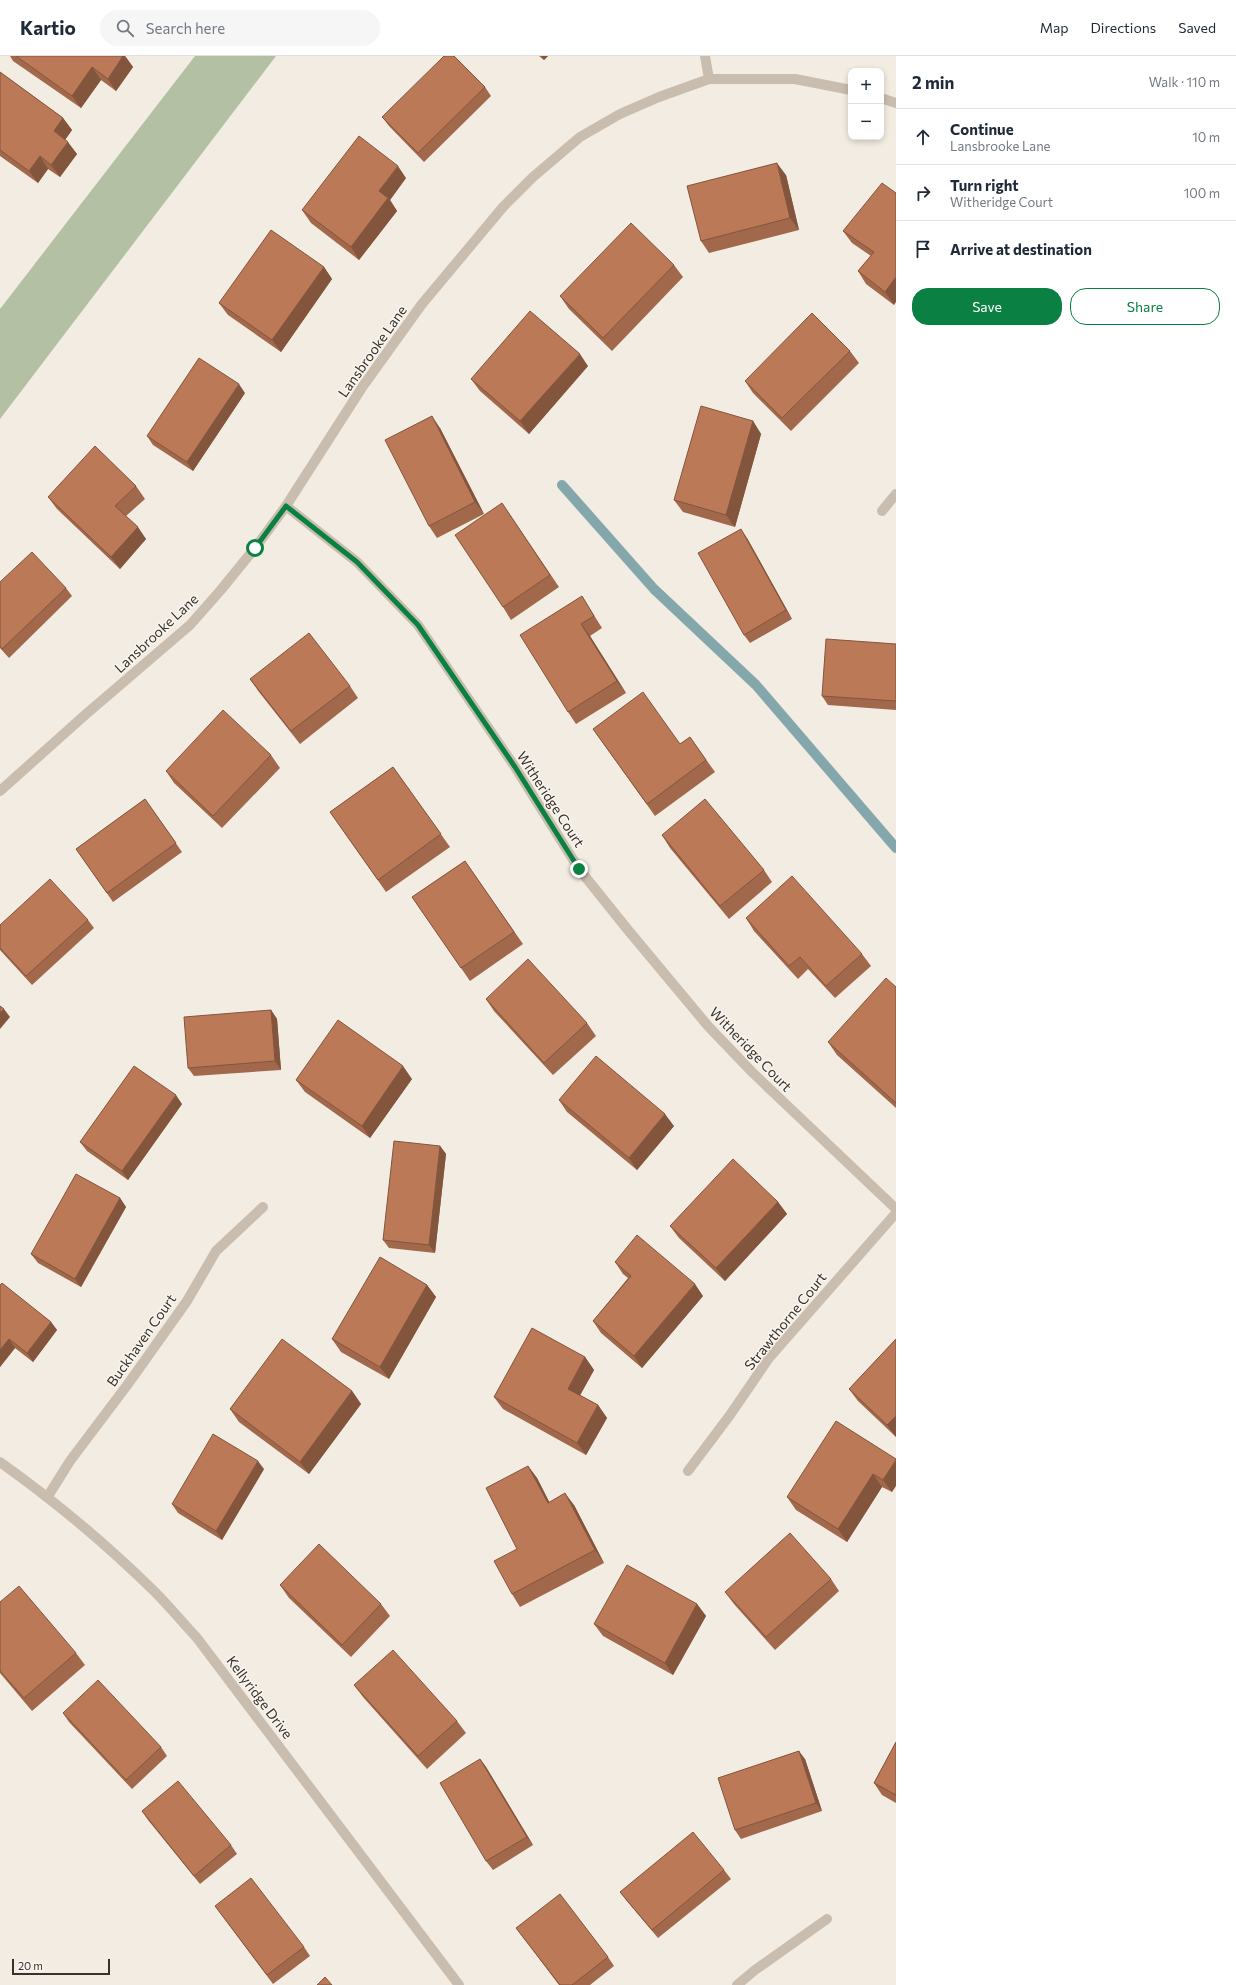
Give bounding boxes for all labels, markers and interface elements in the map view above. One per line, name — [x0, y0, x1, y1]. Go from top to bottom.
search box — [100, 10, 380, 46]
text: Kartio — [20, 16, 76, 39]
icon: search — [114, 17, 136, 39]
text: Search here — [146, 19, 225, 37]
text: Map — [1040, 19, 1069, 36]
text: Directions — [1091, 19, 1156, 36]
text: Saved — [1178, 19, 1216, 36]
map controls — [848, 68, 884, 140]
button: + — [848, 68, 884, 104]
text: 2 min — [912, 72, 954, 93]
text: Walk · 110 m — [1149, 74, 1220, 90]
button: − — [848, 104, 884, 140]
text: Continue — [950, 120, 1014, 138]
icon: ahead — [912, 126, 934, 148]
text: 10 m — [1192, 129, 1220, 145]
text: Lansbrooke Lane — [950, 138, 1050, 154]
text: Turn right — [950, 176, 1019, 194]
icon: right — [912, 182, 934, 204]
text: 100 m — [1184, 185, 1220, 201]
text: Witheridge Court — [950, 194, 1053, 210]
icon: arrive — [912, 238, 934, 260]
text: Arrive at destination — [950, 240, 1092, 258]
button: Save — [912, 288, 1062, 325]
button: Share — [1070, 288, 1220, 325]
street label: Lansbrooke Lane — [334, 302, 410, 400]
route start — [246, 539, 264, 557]
street label: Lansbrooke Lane — [111, 590, 201, 676]
street label: Witheridge Court — [514, 748, 588, 850]
route end — [570, 860, 588, 878]
street label: Witheridge Court — [706, 1003, 796, 1095]
street label: Strawthorne Court — [740, 1269, 830, 1373]
street label: Buckhaven Court — [103, 1290, 179, 1389]
street label: Kellyridge Drive — [223, 1652, 297, 1742]
scale bar — [12, 1957, 110, 1976]
text: 20 m — [18, 1959, 43, 1972]

